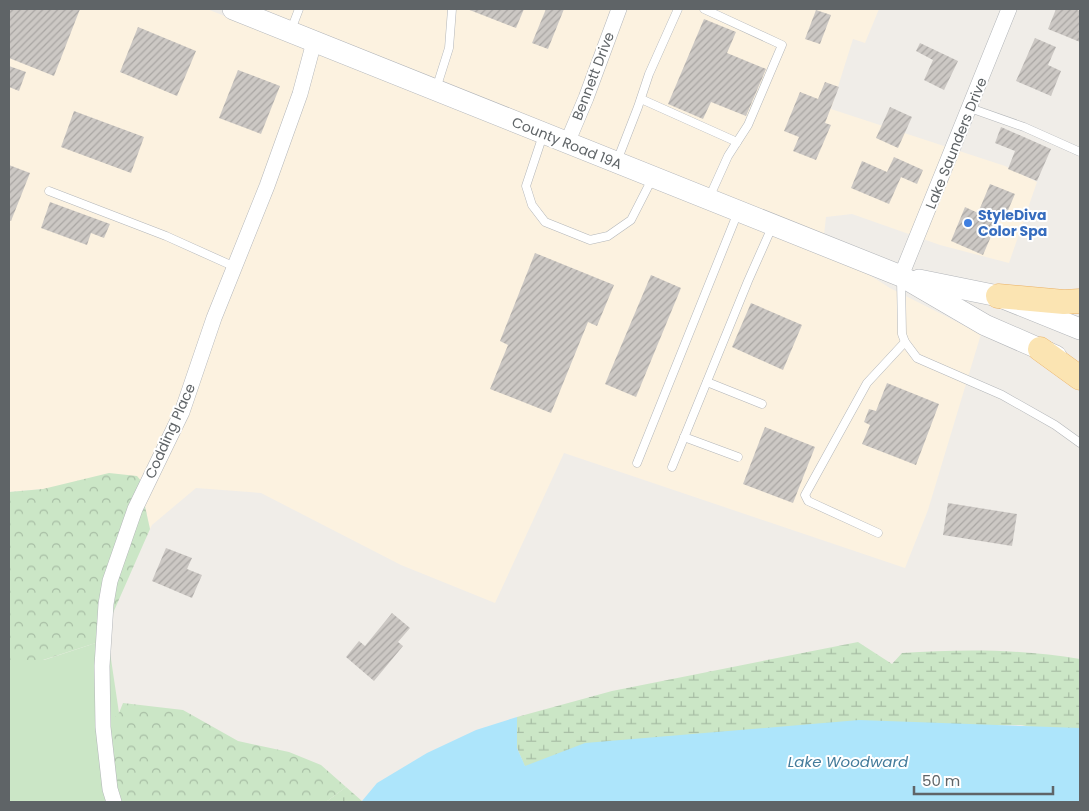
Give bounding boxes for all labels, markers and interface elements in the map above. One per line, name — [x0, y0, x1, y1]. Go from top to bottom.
street label: Bennett Drive — [567, 29, 619, 123]
street label: Lake Saunders Drive — [920, 74, 992, 212]
street label: County Road 19A — [509, 112, 625, 174]
place label: StyleDiva Color Spa — [978, 205, 1047, 241]
marker: StyleDiva Color Spa — [962, 217, 974, 229]
street label: Codding Place — [140, 380, 200, 482]
water label: Lake Woodward — [788, 751, 909, 772]
scale bar — [914, 764, 1053, 796]
text: 50 m — [922, 770, 960, 791]

